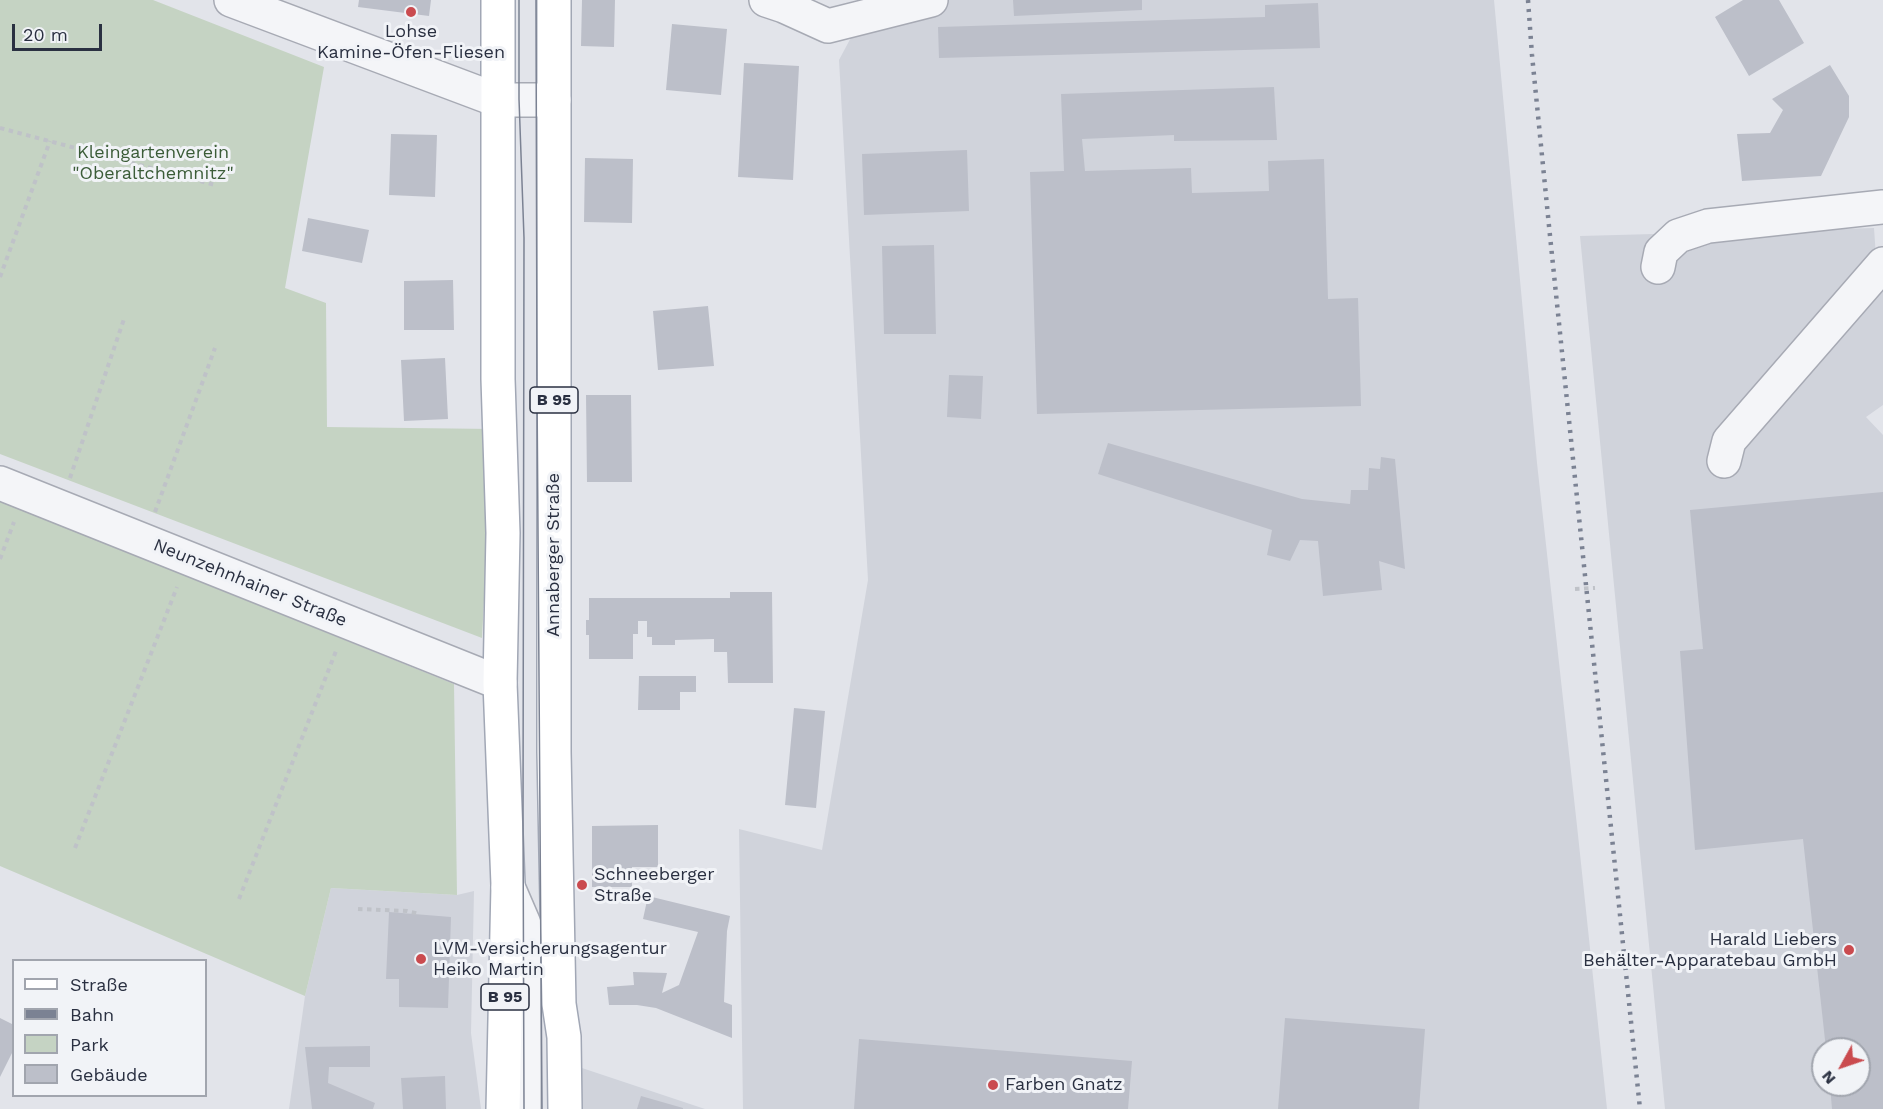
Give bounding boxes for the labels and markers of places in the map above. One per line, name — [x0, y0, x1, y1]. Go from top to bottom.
marker: Lohse Kamine-Öfen-Fliesen — [404, 5, 418, 19]
place label: Lohse Kamine-Öfen-Fliesen — [317, 21, 505, 63]
place label: Schneeberger Straße — [594, 864, 715, 906]
marker: Schneeberger Straße — [575, 878, 589, 892]
place label: Harald Liebers Behälter-Apparatebau GmbH — [1583, 929, 1837, 972]
place label: LVM-Versicherungsagentur Heiko Martin — [433, 938, 667, 980]
marker: Harald Liebers Behälter-Apparatebau GmbH — [1842, 943, 1856, 957]
marker: LVM-Versicherungsagentur Heiko Martin — [414, 952, 428, 966]
place label: Farben Gnatz — [1005, 1074, 1123, 1096]
marker: Farben Gnatz — [986, 1078, 1000, 1092]

